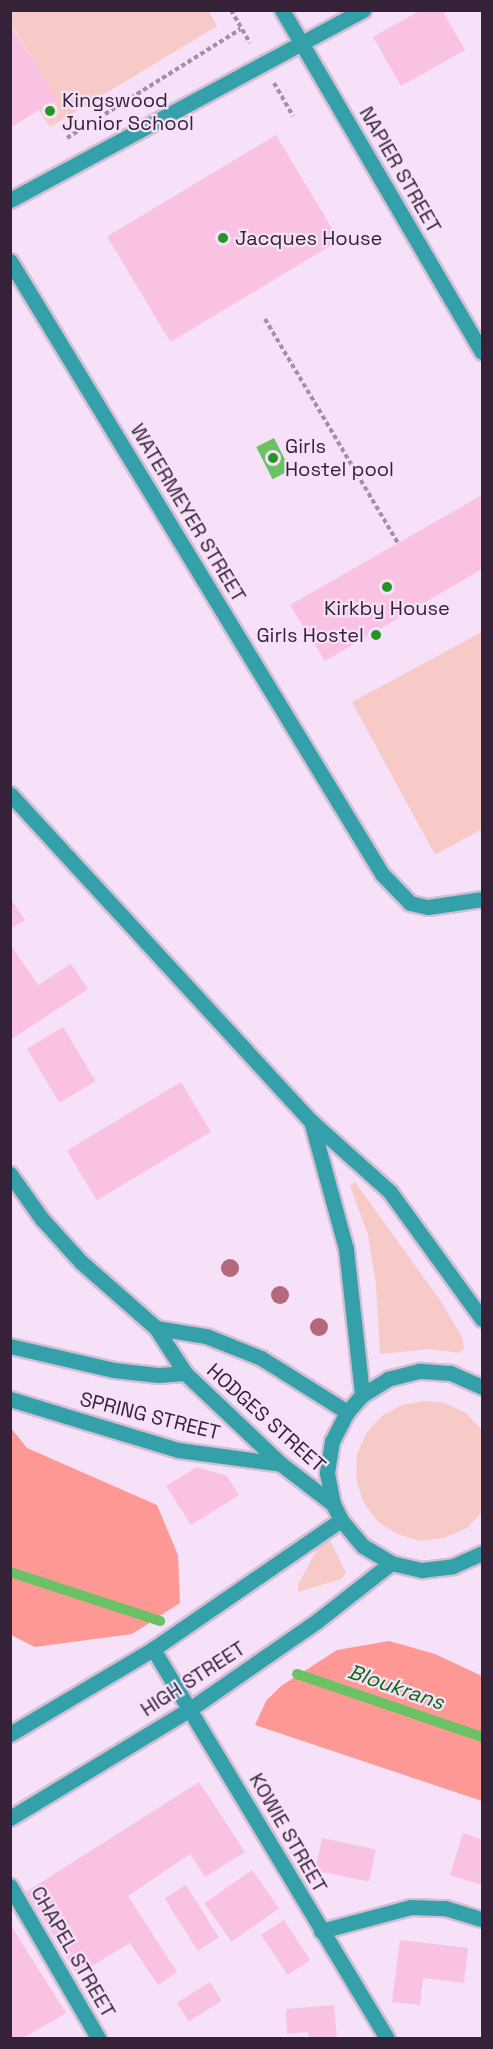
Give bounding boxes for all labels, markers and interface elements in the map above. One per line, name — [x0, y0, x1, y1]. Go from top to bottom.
place label: Kingswood Junior School — [62, 88, 194, 135]
street label: NAPIER STREET — [354, 102, 446, 238]
marker: Kingswood Junior School — [43, 104, 57, 118]
place label: Jacques House — [235, 226, 382, 250]
marker: Jacques House — [216, 231, 230, 245]
street label: WATERMEYER STREET — [125, 419, 251, 607]
place label: Girls Hostel pool — [285, 434, 394, 481]
marker: Girls Hostel pool — [266, 451, 280, 465]
marker: Kirkby House — [380, 580, 394, 594]
place label: Kirkby House — [324, 596, 450, 620]
place label: Girls Hostel — [256, 623, 364, 647]
marker: Girls Hostel — [369, 628, 383, 642]
street label: HODGES STREET — [202, 1358, 330, 1478]
street label: SPRING STREET — [77, 1387, 223, 1445]
street label: HIGH STREET — [136, 1636, 250, 1722]
water label: Bloukrans — [345, 1659, 447, 1715]
street label: KOWIE STREET — [244, 1769, 332, 1897]
street label: CHAPEL STREET — [26, 1882, 120, 2022]

